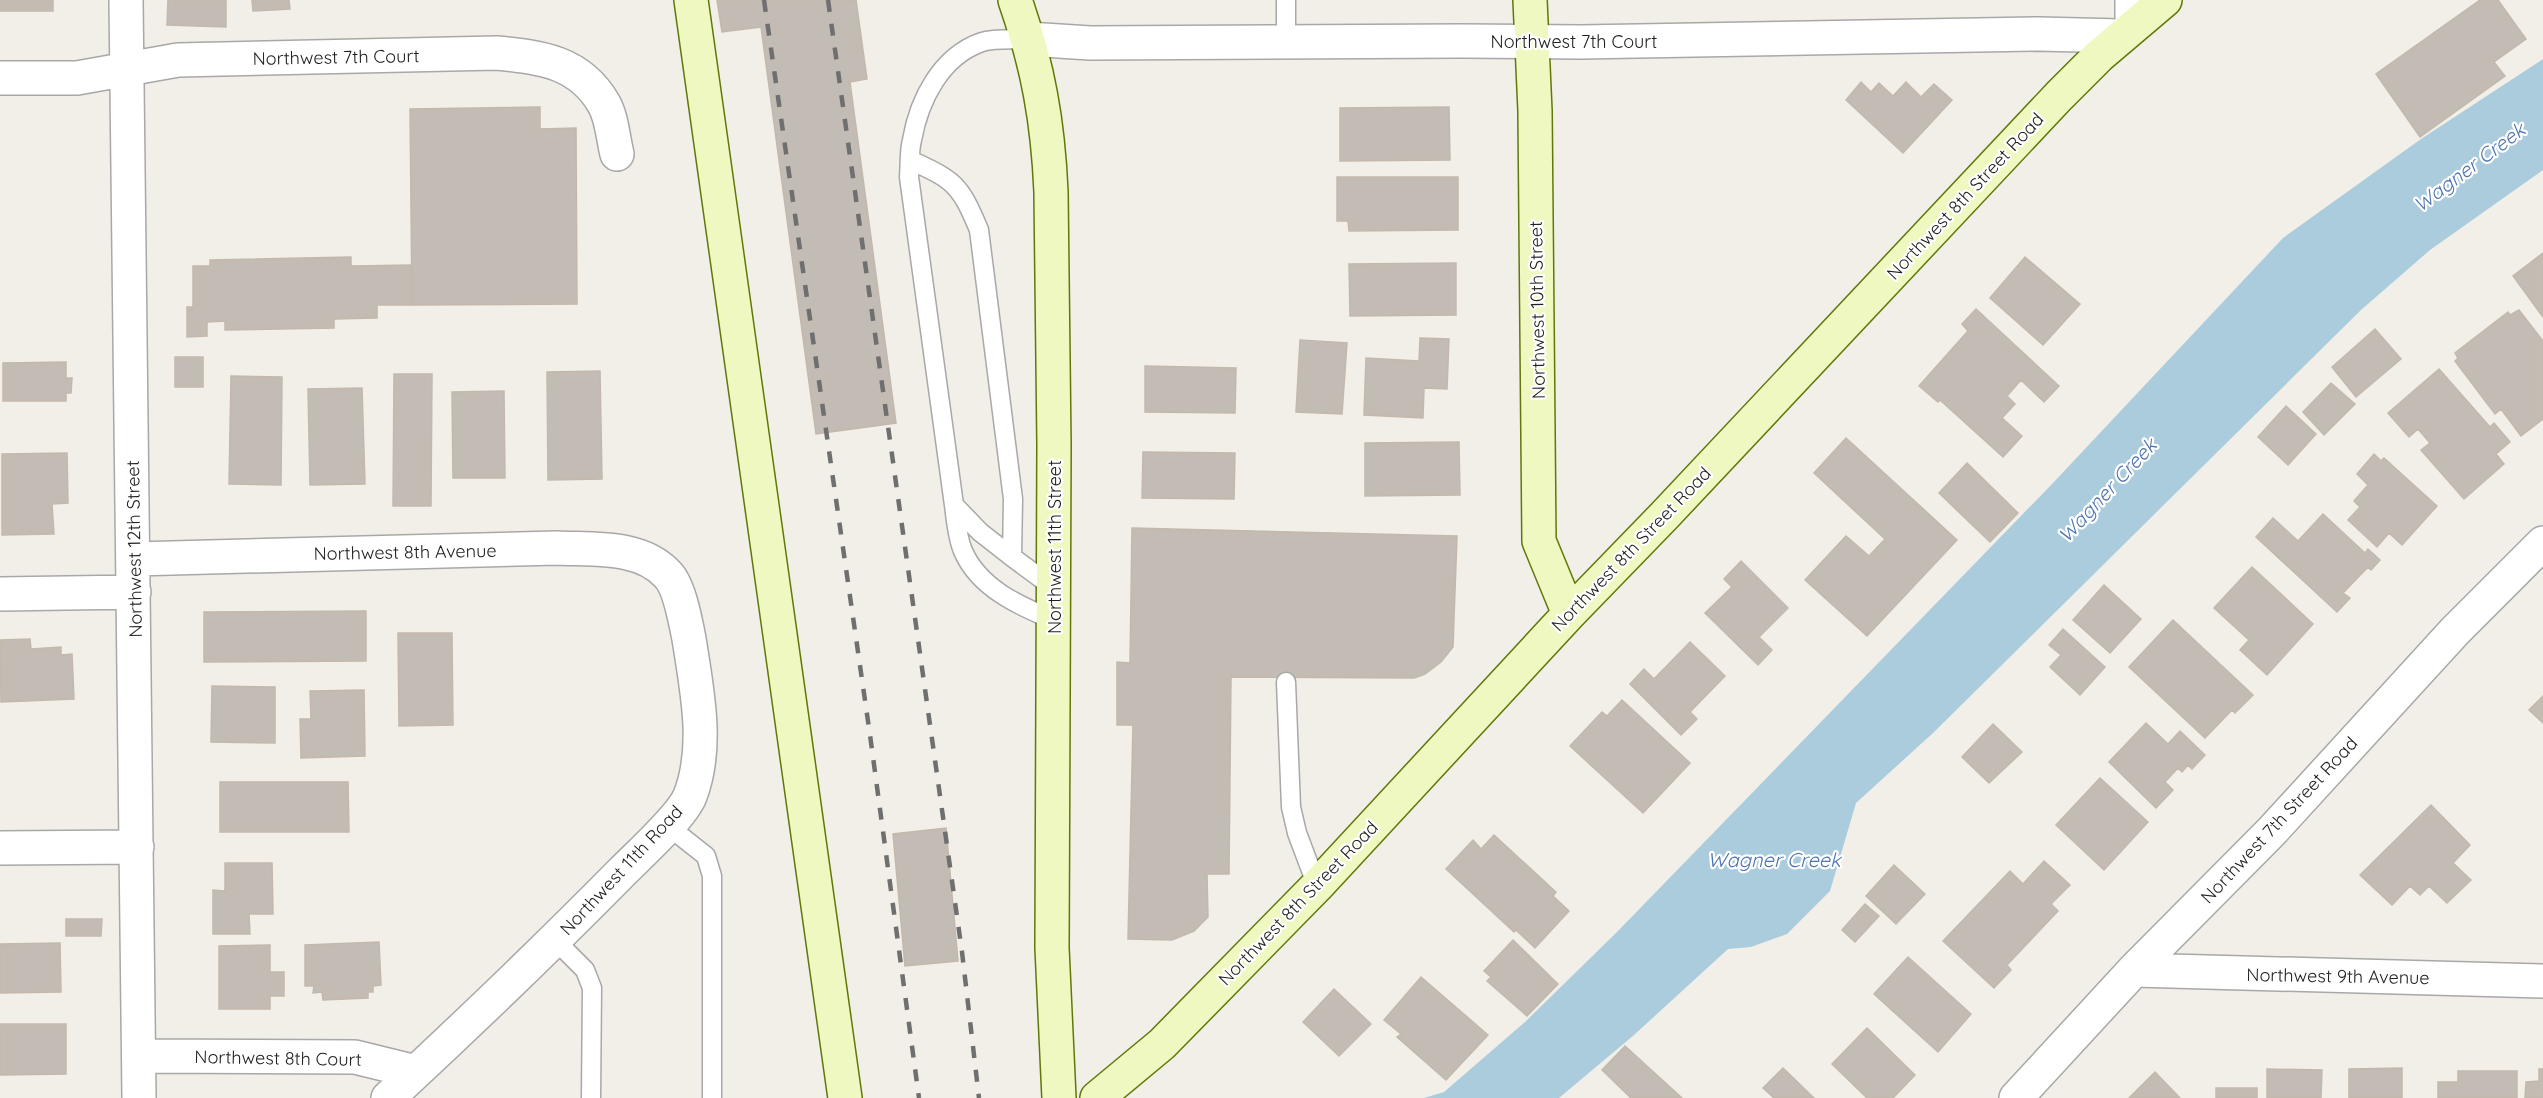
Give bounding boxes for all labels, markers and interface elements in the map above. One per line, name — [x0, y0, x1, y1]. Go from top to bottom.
street label: Northwest 7th Court — [1491, 30, 1657, 53]
street label: Northwest 7th Court — [252, 44, 420, 70]
street label: Northwest 8th Street Road — [1882, 108, 2048, 284]
water label: Wagner Creek — [2408, 116, 2532, 217]
street label: Northwest 10th Street — [1524, 221, 1550, 399]
water label: Wagner Creek — [2052, 431, 2163, 547]
street label: Northwest 12th Street — [121, 460, 147, 638]
street label: Northwest 11th Street — [1043, 460, 1066, 634]
street label: Northwest 8th Street Road — [1546, 462, 1716, 636]
street label: Northwest 8th Avenue — [313, 539, 497, 565]
street label: Northwest 7th Street Road — [2196, 732, 2362, 908]
street label: Northwest 11th Road — [555, 800, 687, 940]
street label: Northwest 8th Street Road — [1213, 816, 1383, 990]
water label: Wagner Creek — [1707, 847, 1843, 872]
street label: Northwest 9th Avenue — [2246, 963, 2430, 989]
street label: Northwest 8th Court — [194, 1045, 362, 1071]

